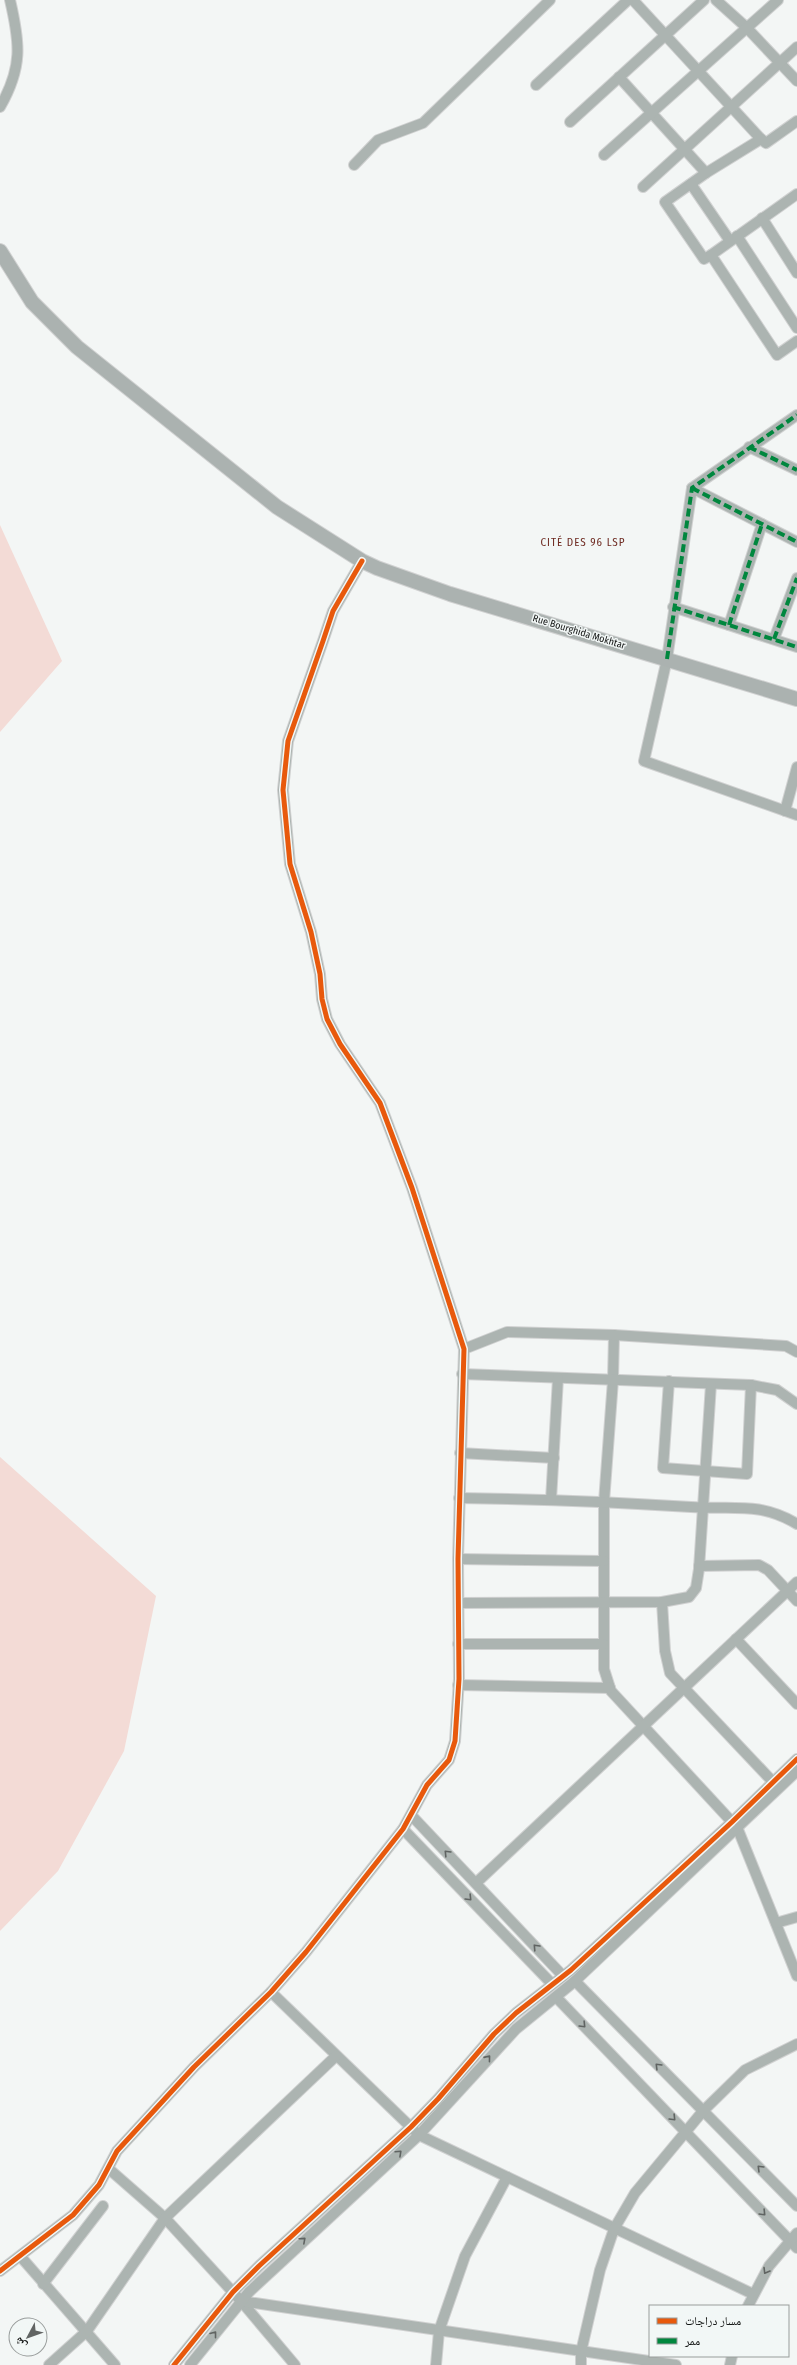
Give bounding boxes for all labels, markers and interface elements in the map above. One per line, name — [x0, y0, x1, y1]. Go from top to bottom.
district label: CITÉ DES 96 LSP — [540, 535, 626, 549]
street label: Rue Bourghida Mokhtar — [531, 612, 627, 652]
one-way arrow — [444, 1850, 452, 1858]
one-way arrow — [464, 1893, 472, 1901]
one-way arrow — [533, 1944, 541, 1952]
one-way arrow — [578, 2020, 586, 2028]
one-way arrow — [484, 2056, 491, 2063]
one-way arrow — [655, 2063, 663, 2071]
one-way arrow — [668, 2114, 675, 2121]
one-way arrow — [395, 2151, 402, 2158]
one-way arrow — [757, 2165, 765, 2173]
one-way arrow — [758, 2208, 766, 2216]
one-way arrow — [298, 2238, 306, 2245]
one-way arrow — [763, 2267, 770, 2274]
legend — [649, 2305, 789, 2357]
text: مسار دراجات — [685, 2314, 741, 2328]
north arrow — [8, 2317, 48, 2357]
one-way arrow — [209, 2332, 216, 2339]
text: ش — [12, 2334, 30, 2352]
text: ممر — [684, 2334, 700, 2348]

